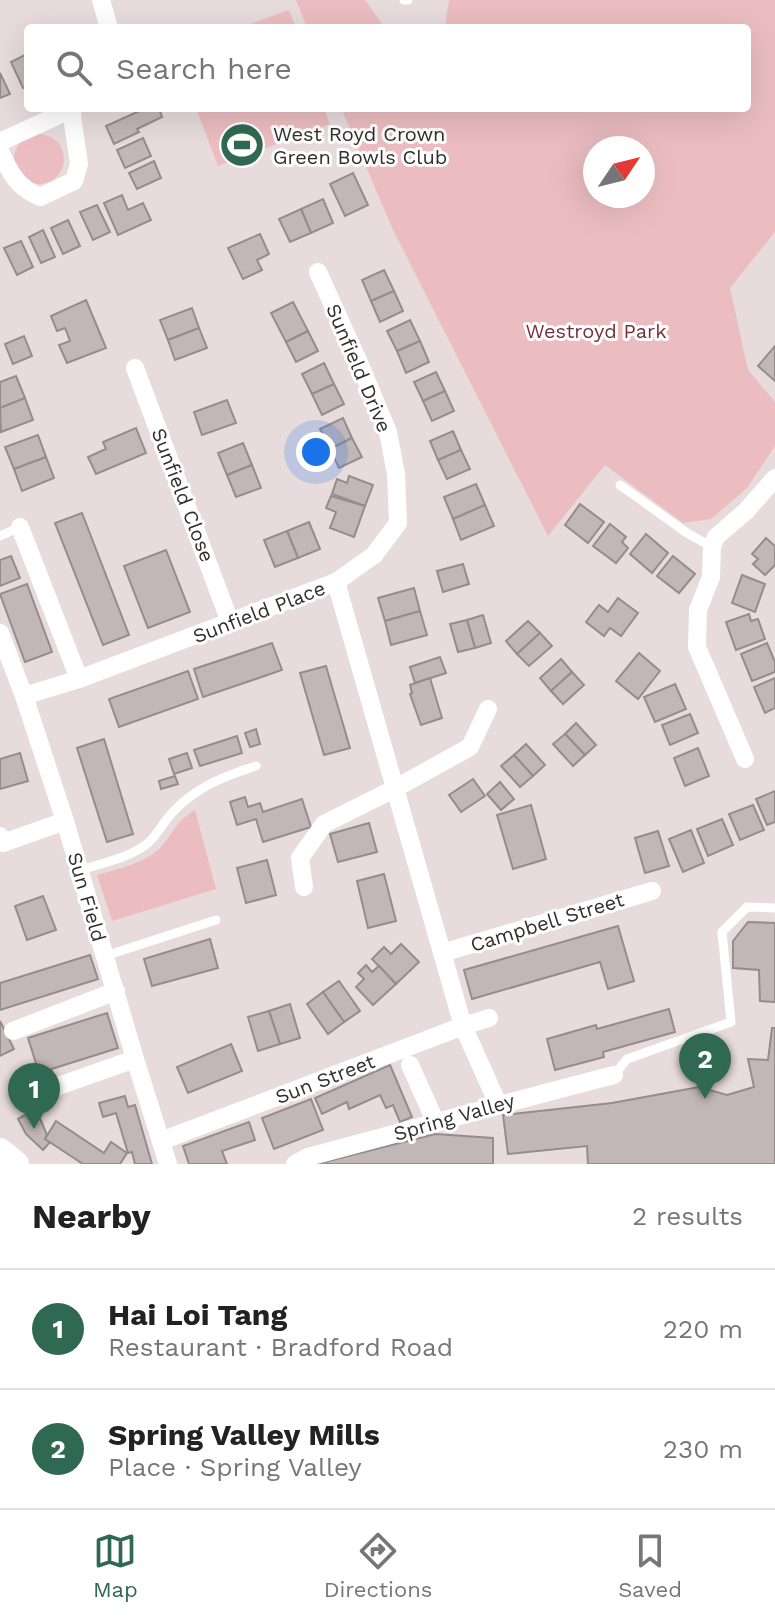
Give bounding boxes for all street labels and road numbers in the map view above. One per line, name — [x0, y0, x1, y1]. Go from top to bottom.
street label: Sunfield Drive — [321, 300, 397, 436]
street label: Sunfield Close — [146, 425, 220, 565]
street label: Sunfield Place — [189, 576, 329, 648]
street label: Sun Field — [63, 849, 111, 945]
street label: Campbell Street — [467, 887, 627, 957]
street label: Sun Street — [272, 1049, 379, 1109]
street label: Spring Valley — [391, 1088, 518, 1146]

